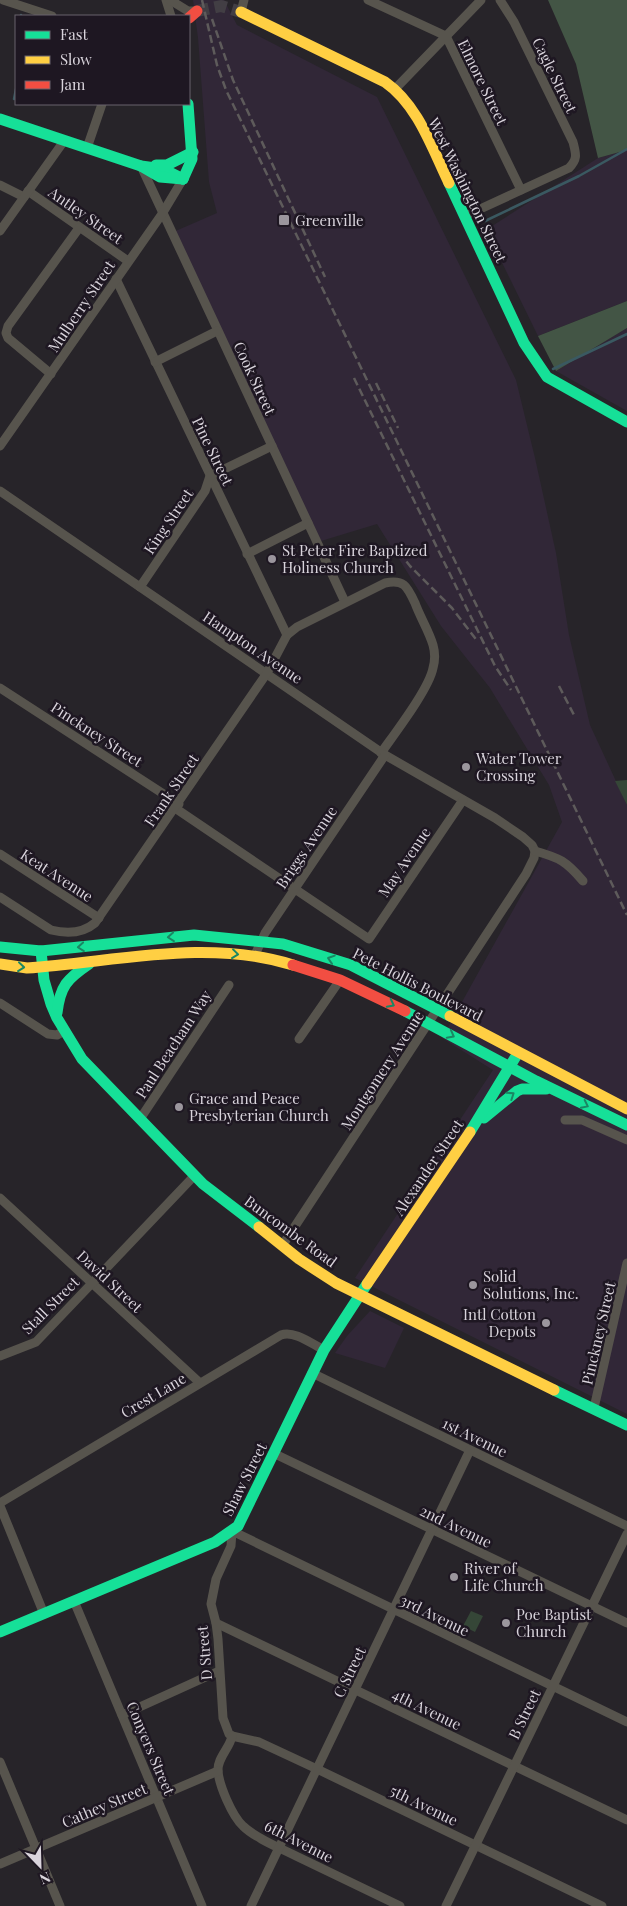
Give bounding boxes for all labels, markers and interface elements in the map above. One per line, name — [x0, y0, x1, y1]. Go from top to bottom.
legend — [15, 15, 190, 105]
text: Fast — [60, 24, 89, 44]
street label: Cagle Street — [528, 34, 582, 117]
street label: Elmore Street — [454, 36, 513, 129]
text: Slow — [60, 49, 92, 69]
text: Jam — [59, 74, 86, 94]
street label: West Washington Street — [424, 113, 512, 266]
street label: Antley Street — [44, 181, 128, 248]
place label: Greenville — [295, 210, 364, 230]
marker: Greenville — [277, 213, 291, 227]
street label: Mulberry Street — [43, 256, 119, 356]
street label: Cook Street — [229, 338, 281, 419]
street label: Pine Street — [188, 413, 238, 489]
street label: King Street — [139, 484, 198, 558]
place label: St Peter Fire Baptized Holiness Church — [282, 540, 428, 577]
marker: St Peter Fire Baptized Holiness Church — [266, 553, 278, 565]
street label: Hampton Avenue — [199, 606, 307, 688]
street label: Pinckney Street — [47, 697, 147, 771]
place label: Water Tower Crossing — [475, 748, 562, 785]
street label: Frank Street — [139, 749, 203, 830]
marker: Water Tower Crossing — [460, 761, 472, 773]
street label: Briggs Avenue — [271, 802, 341, 892]
street label: May Avenue — [373, 823, 435, 901]
street label: Keat Avenue — [17, 844, 97, 906]
one-way arrow — [167, 931, 175, 942]
one-way arrow — [77, 941, 85, 952]
street label: Pete Hollis Boulevard — [350, 943, 487, 1026]
one-way arrow — [232, 948, 240, 959]
one-way arrow — [327, 954, 336, 964]
one-way arrow — [17, 961, 25, 972]
street label: Paul Beacham Way — [131, 986, 216, 1102]
one-way arrow — [386, 998, 395, 1008]
street label: Montgomery Avenue — [336, 1006, 428, 1134]
one-way arrow — [445, 1029, 454, 1039]
place label: Grace and Peace Presbyterian Church — [189, 1088, 329, 1125]
one-way arrow — [506, 1092, 515, 1101]
one-way arrow — [580, 1098, 589, 1109]
marker: Grace and Peace Presbyterian Church — [173, 1101, 185, 1113]
street label: Alexander Street — [388, 1114, 468, 1220]
street label: Buncombe Road — [241, 1191, 341, 1272]
street label: David Street — [73, 1246, 148, 1317]
place label: Solid Solutions, Inc. — [483, 1266, 579, 1303]
street label: Stall Street — [17, 1271, 84, 1338]
marker: Solid Solutions, Inc. — [467, 1279, 479, 1291]
street label: Pinckney Street — [576, 1279, 620, 1387]
place label: Intl Cotton Depots — [463, 1304, 536, 1341]
marker: Intl Cotton Depots — [540, 1317, 552, 1329]
street label: Crest Lane — [117, 1368, 189, 1422]
street label: 1st Avenue — [439, 1413, 511, 1461]
street label: Shaw Street — [217, 1438, 271, 1519]
street label: 2nd Avenue — [417, 1500, 495, 1552]
place label: River of Life Church — [464, 1558, 544, 1595]
marker: River of Life Church — [448, 1571, 460, 1583]
street label: 3rd Avenue — [397, 1590, 473, 1640]
place label: Poe Baptist Church — [516, 1604, 592, 1641]
marker: Poe Baptist Church — [500, 1617, 512, 1629]
street label: D Street — [192, 1624, 216, 1681]
street label: C Street — [328, 1643, 370, 1701]
street label: 4th Avenue — [389, 1684, 465, 1734]
street label: B Street — [503, 1685, 545, 1742]
street label: Conyers Street — [122, 1698, 180, 1798]
street label: Cathey Street — [58, 1778, 150, 1832]
street label: 5th Avenue — [387, 1780, 461, 1830]
street label: 6th Avenue — [261, 1815, 337, 1867]
north arrow — [15, 1841, 65, 1891]
text: N — [37, 1868, 54, 1889]

